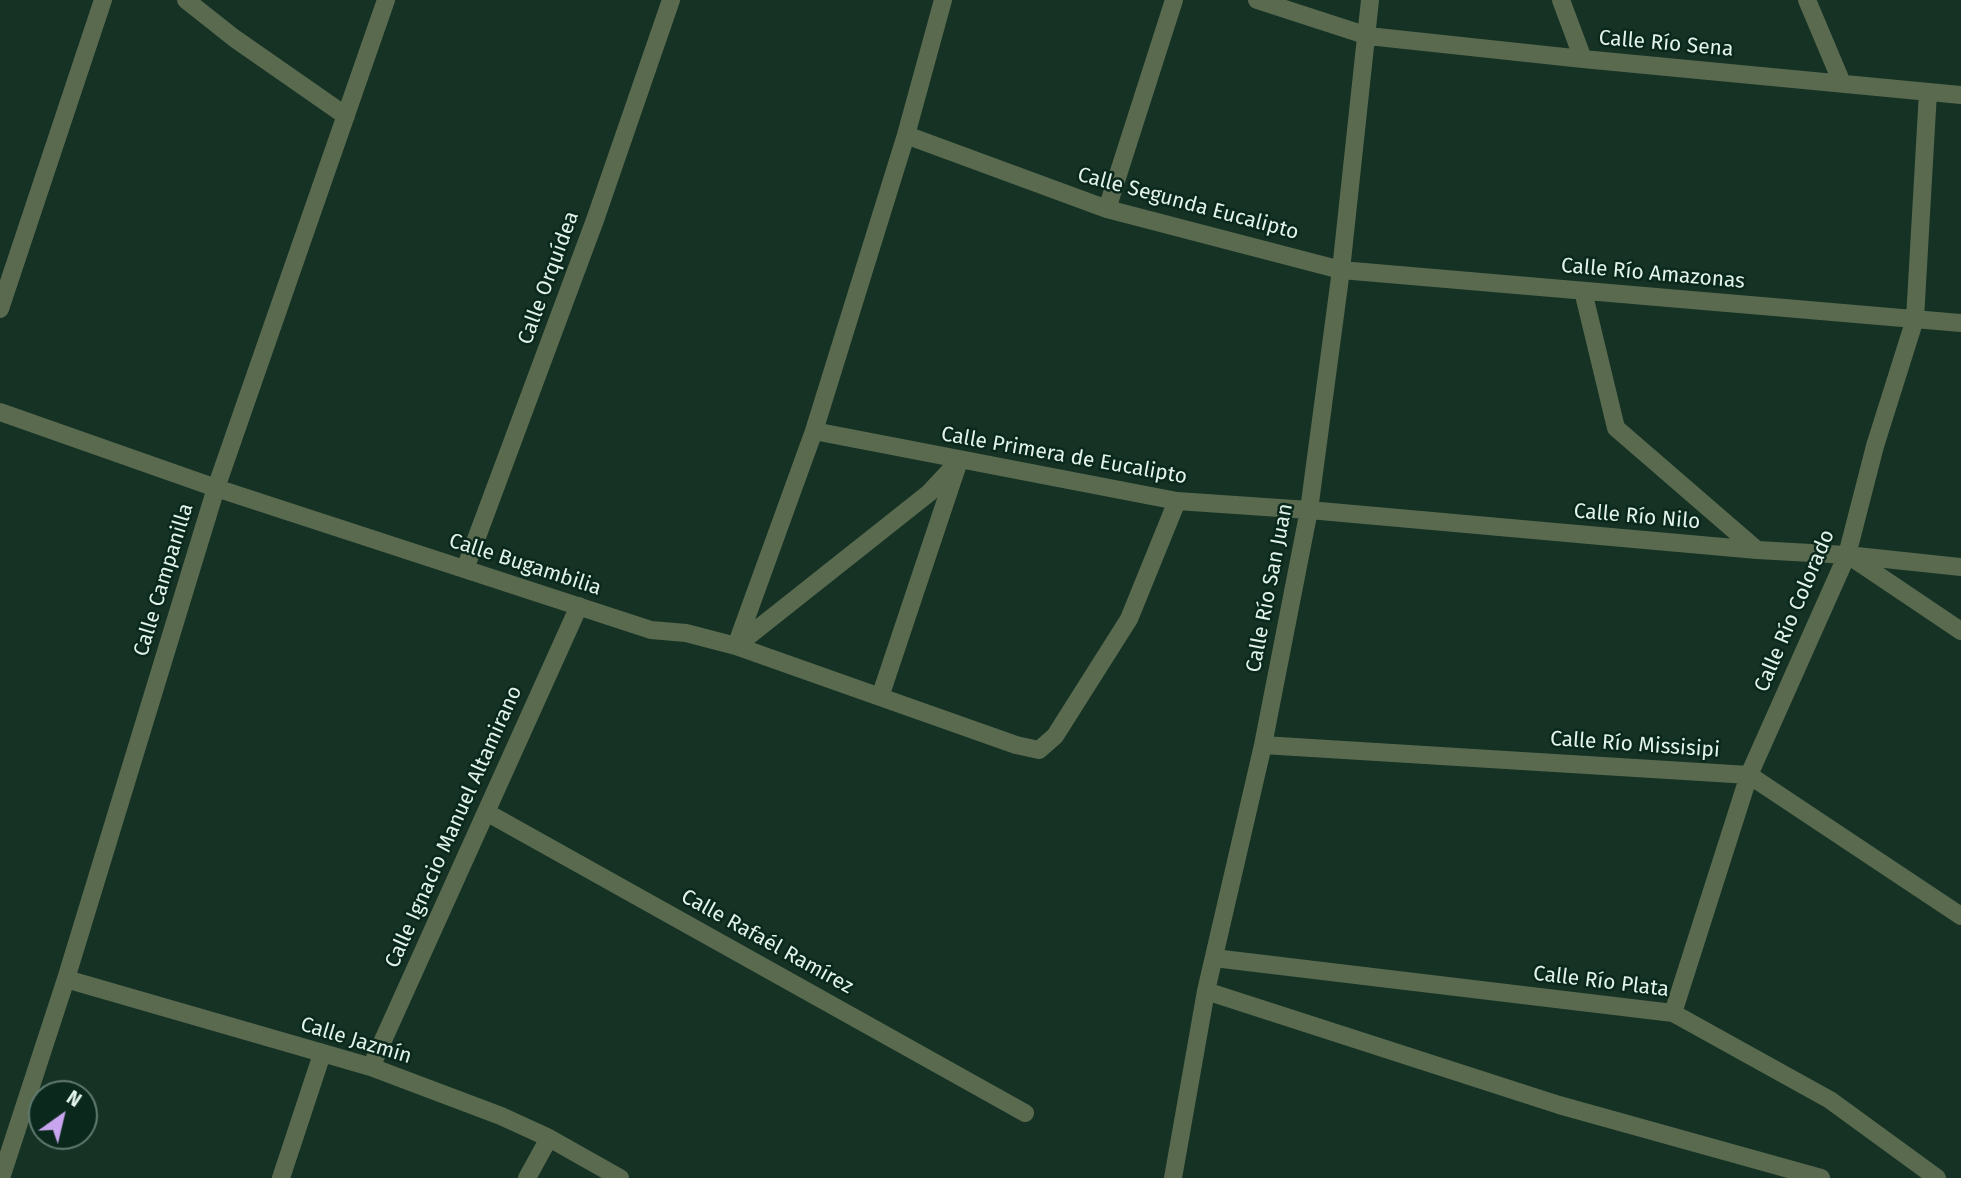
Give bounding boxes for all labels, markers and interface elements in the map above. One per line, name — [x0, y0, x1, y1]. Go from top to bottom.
street label: Calle Río Sena — [1598, 26, 1734, 62]
street label: Calle Segunda Eucalipto — [1075, 162, 1301, 246]
street label: Calle Orquídea — [513, 208, 585, 348]
street label: Calle Río Amazonas — [1560, 253, 1746, 295]
street label: Calle Primera de Eucalipto — [939, 422, 1189, 490]
street label: Calle Río Nilo — [1573, 499, 1701, 535]
street label: Calle Campanilla — [129, 501, 199, 659]
street label: Calle Río San Juan — [1241, 501, 1299, 675]
street label: Calle Río Colorado — [1749, 526, 1841, 696]
street label: Calle Bugambilia — [446, 528, 604, 602]
street label: Calle Ignacio Manuel Altamirano — [380, 682, 528, 972]
street label: Calle Río Missisipi — [1549, 726, 1721, 764]
street label: Calle Rafaél Ramírez — [677, 884, 857, 1000]
street label: Calle Río Plata — [1532, 961, 1670, 1003]
street label: Calle Jazmín — [297, 1012, 415, 1070]
north arrow — [28, 1080, 98, 1150]
text: N — [62, 1086, 86, 1112]

